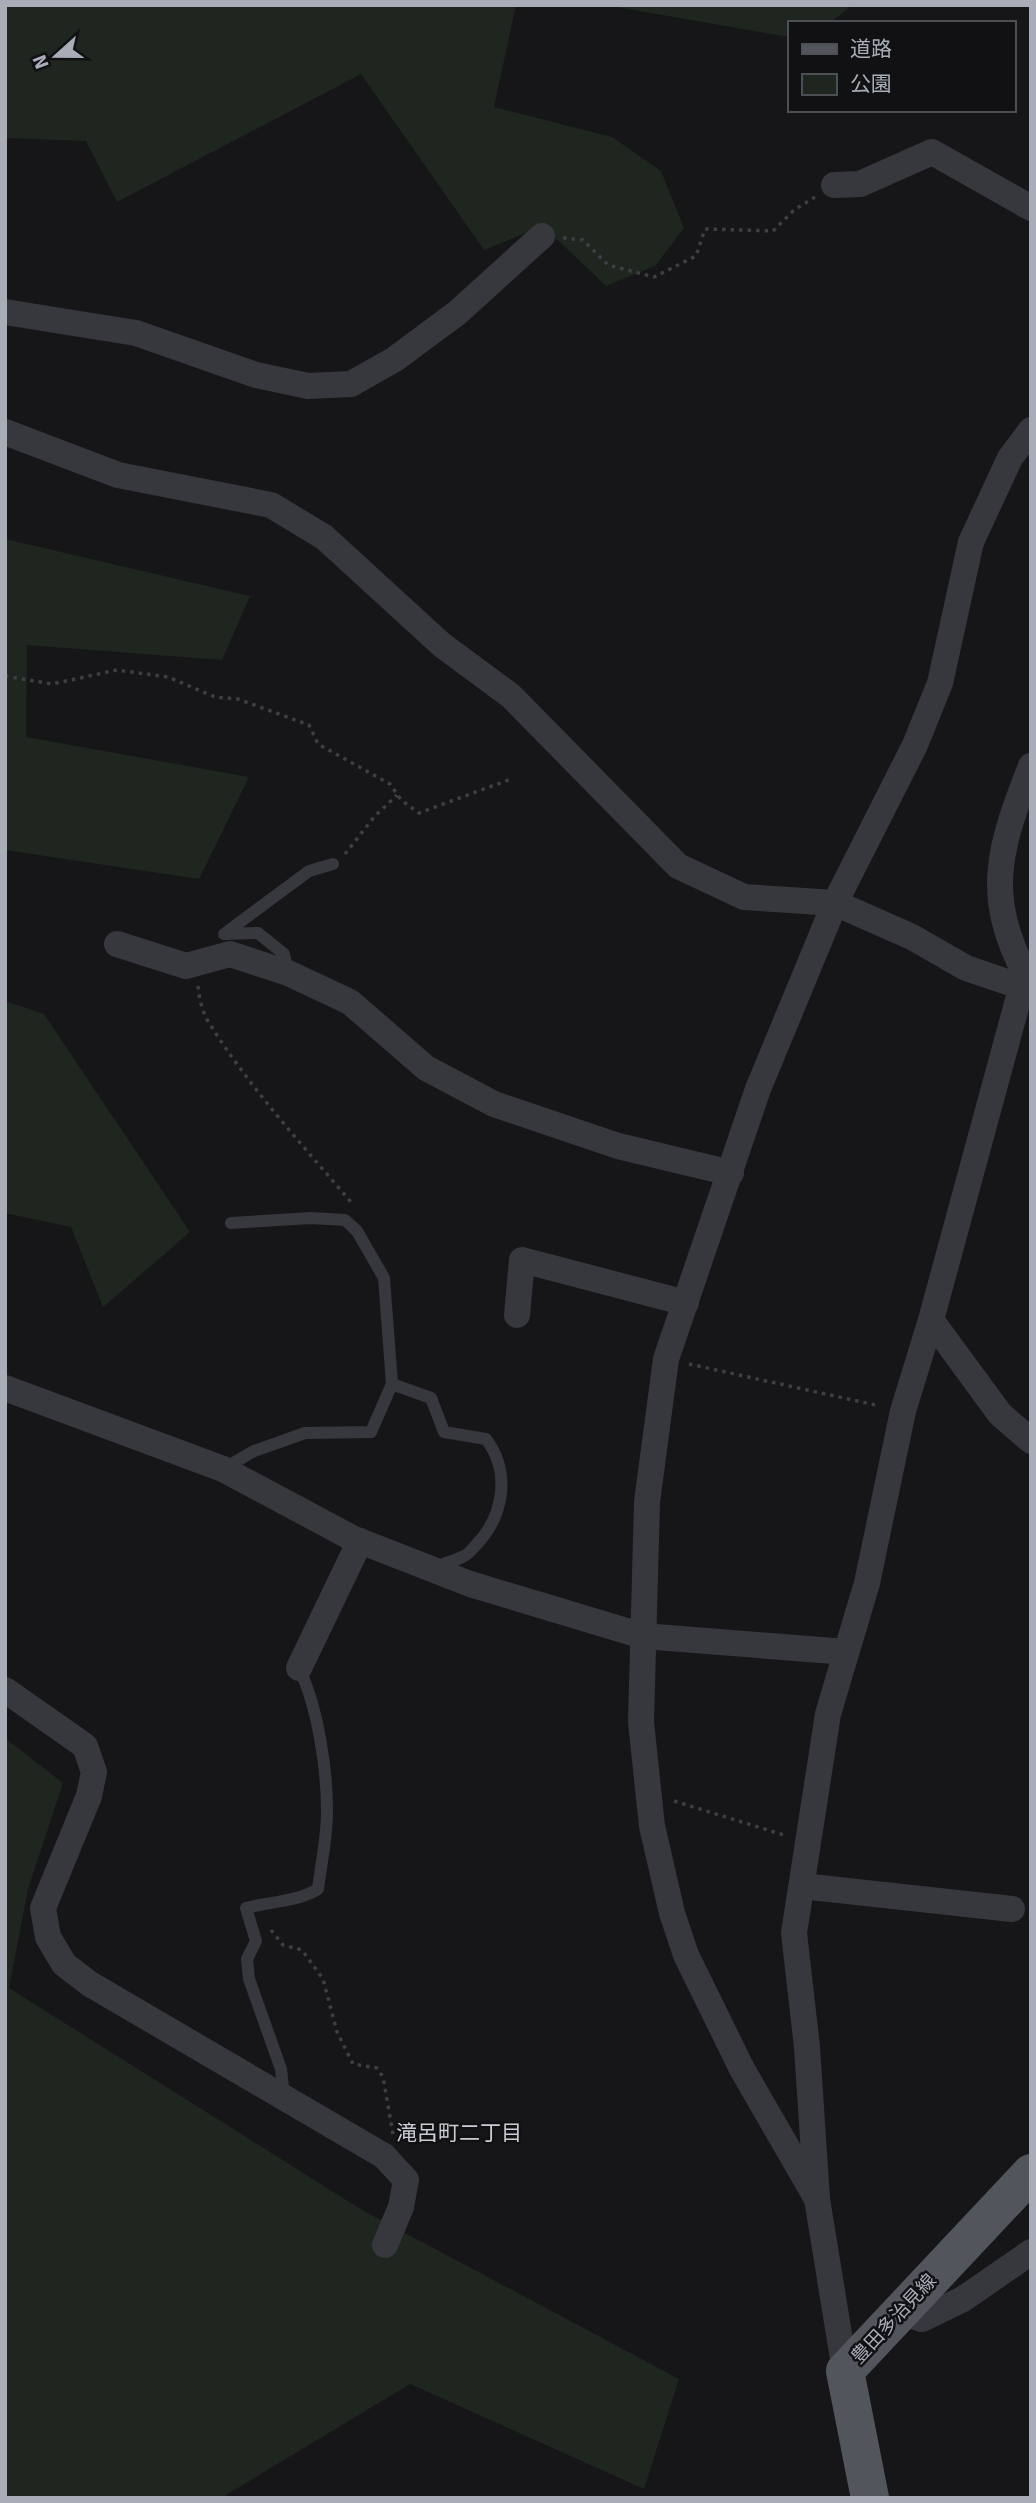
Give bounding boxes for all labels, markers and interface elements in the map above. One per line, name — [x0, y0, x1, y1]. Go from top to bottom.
north arrow — [21, 21, 91, 91]
legend — [788, 21, 1015, 112]
text: 道路 — [850, 36, 892, 62]
text: N — [27, 51, 55, 72]
text: 公園 — [850, 71, 892, 97]
district label: 滝呂町二丁目 — [396, 2120, 522, 2146]
street label: 豊田多治見線 — [846, 2269, 942, 2369]

